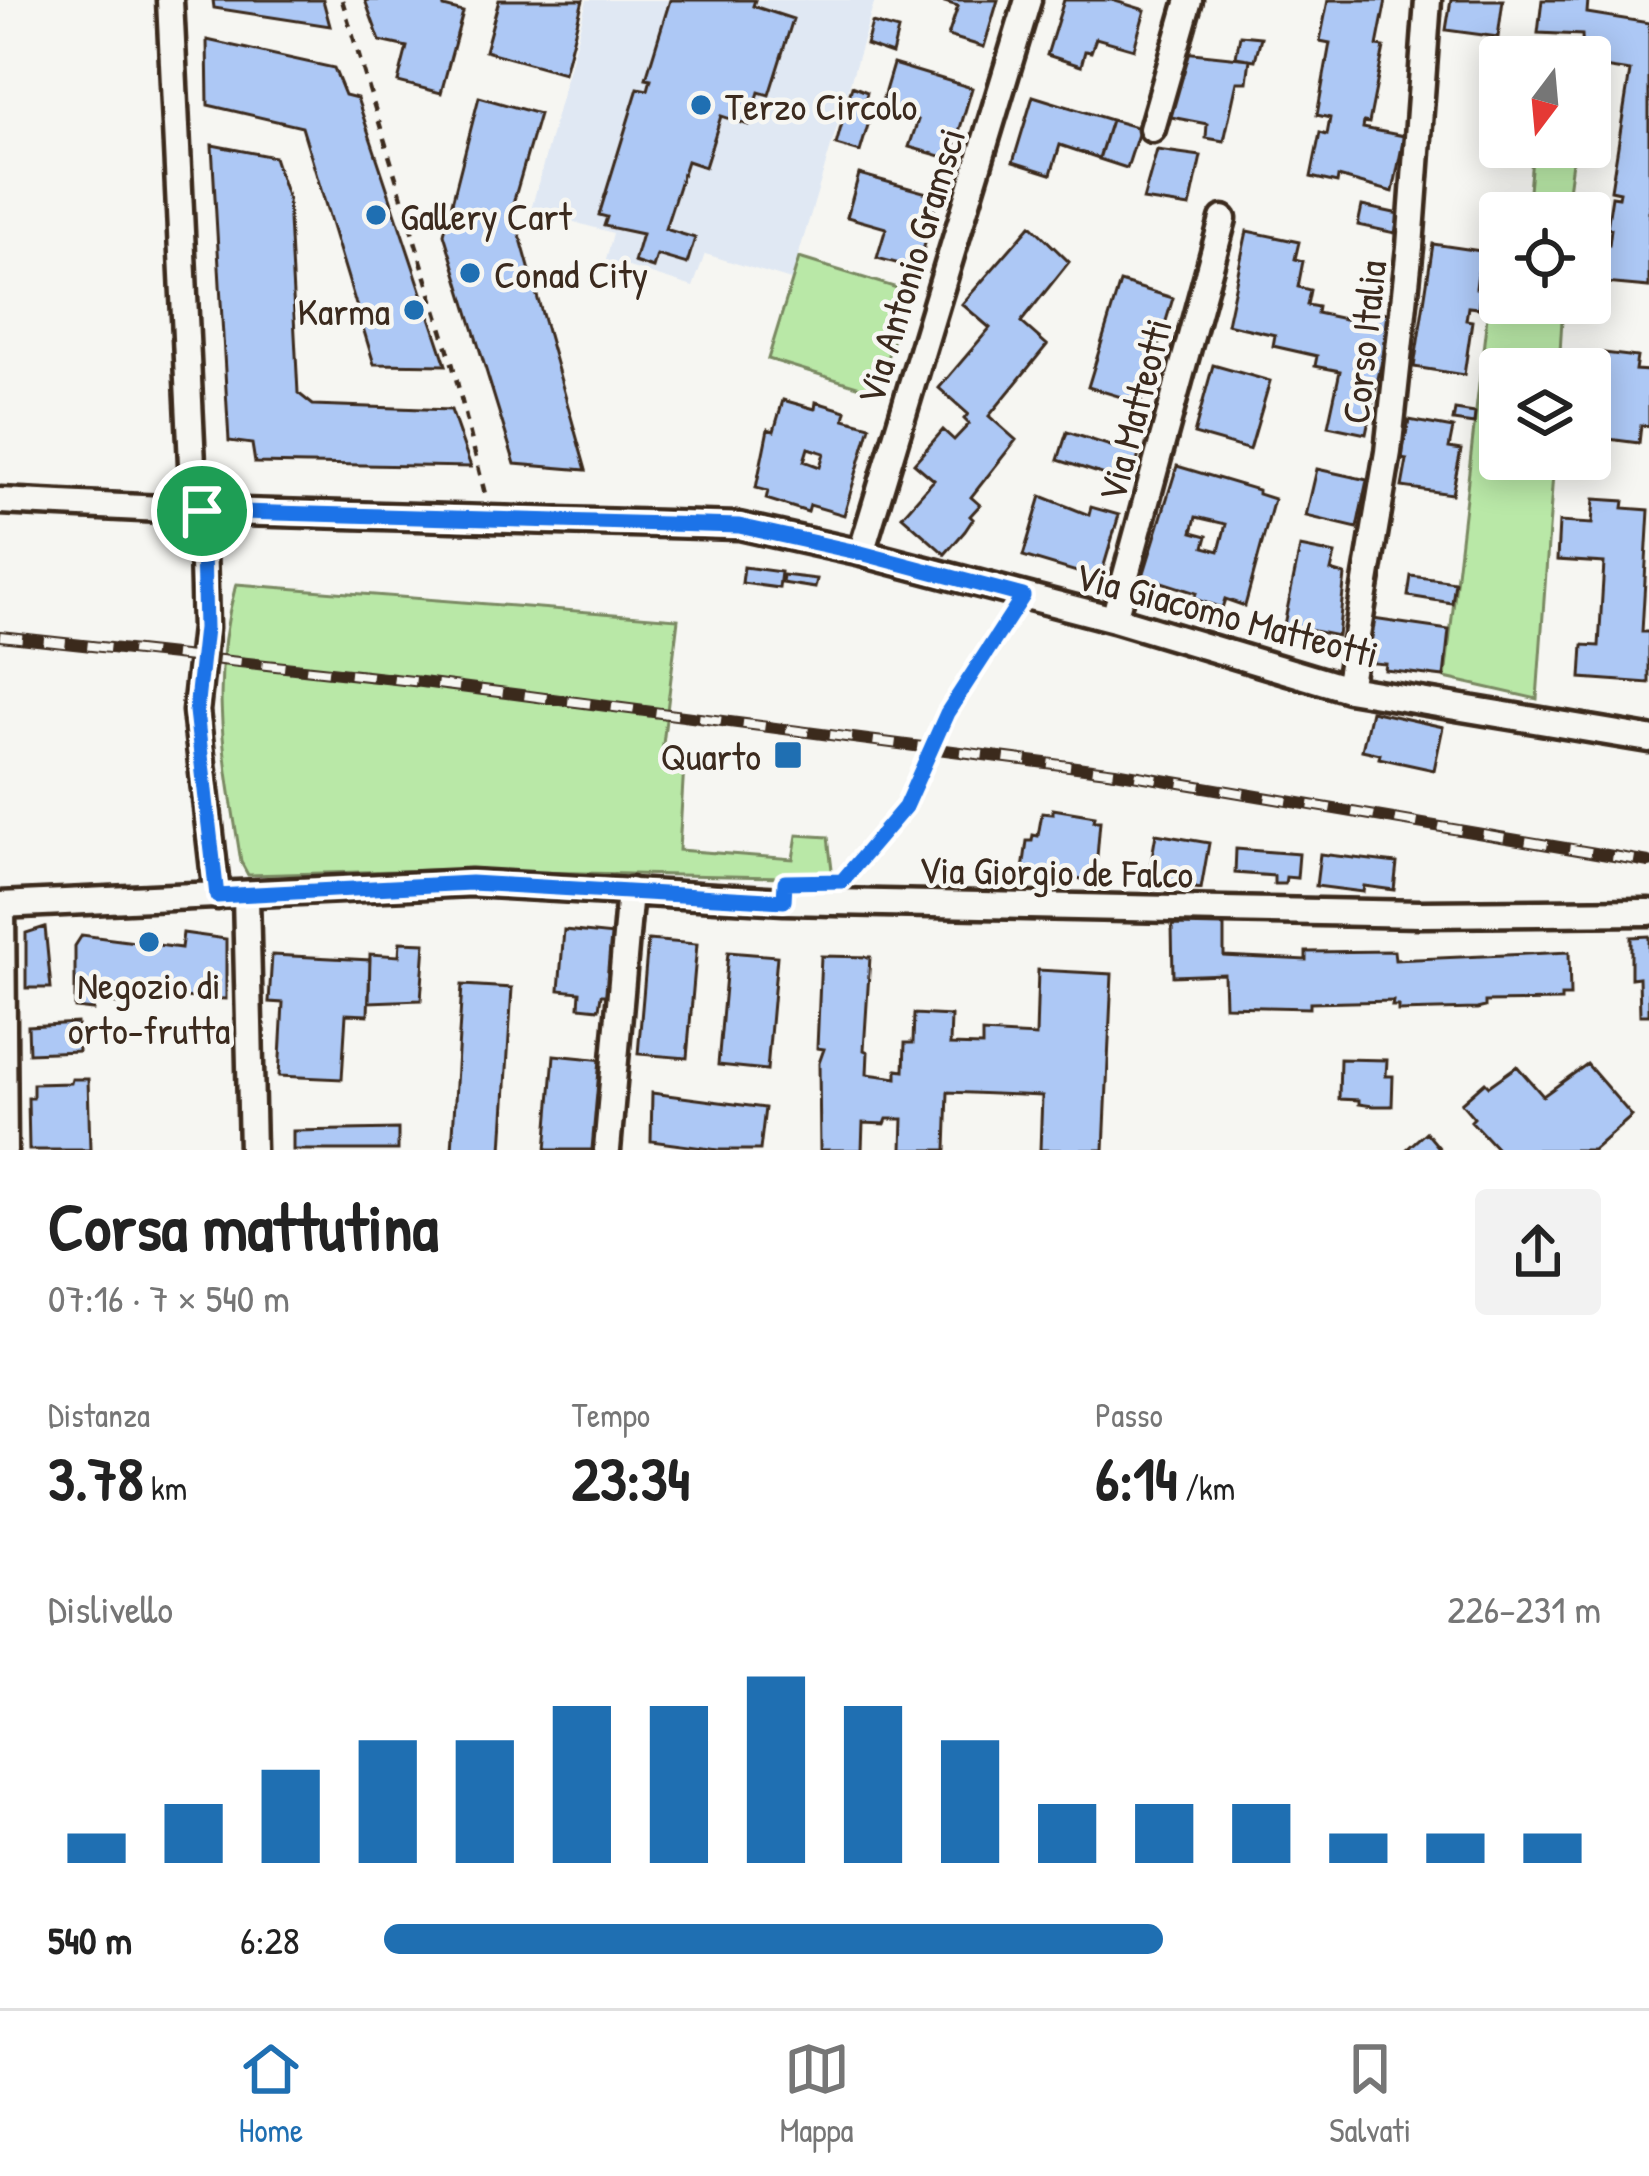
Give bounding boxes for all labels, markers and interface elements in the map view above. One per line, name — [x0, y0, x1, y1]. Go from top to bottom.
north arrow — [1479, 36, 1611, 168]
map controls — [1479, 36, 1611, 480]
place label: Terzo Circolo — [725, 79, 917, 132]
marker: Terzo Circolo — [688, 92, 714, 118]
street label: Via Antonio Gramsci — [843, 121, 977, 411]
place label: Gallery Cart — [400, 189, 572, 242]
button: locate — [1479, 192, 1611, 324]
marker: Gallery Cart — [363, 202, 389, 228]
place label: Conad City — [494, 247, 648, 300]
street label: Corso Italia — [1328, 258, 1398, 426]
marker: Conad City — [457, 260, 483, 286]
place label: Karma — [297, 284, 390, 337]
marker: Karma — [401, 297, 427, 323]
street label: Via Matteotti — [1084, 313, 1184, 507]
button: layers — [1479, 348, 1611, 480]
pin — [151, 460, 253, 562]
icon: arrive — [169, 478, 235, 544]
street label: Via Giacomo Matteotti — [1070, 548, 1384, 680]
place label: Quarto — [660, 729, 761, 782]
marker: Quarto — [772, 739, 804, 771]
street label: Via Giorgio de Falco — [918, 842, 1194, 900]
marker: Negozio di orto-frutta — [136, 929, 162, 955]
place label: Negozio di orto-frutta — [68, 958, 230, 1056]
text: Corsa mattutina — [48, 1181, 438, 1271]
button: share — [1475, 1189, 1601, 1315]
text: 07:16 · 7 × 540 m — [48, 1271, 290, 1324]
text: Distanza — [48, 1393, 150, 1437]
text: Tempo — [572, 1393, 650, 1437]
text: Passo — [1095, 1393, 1163, 1437]
text: 3.78 — [48, 1437, 143, 1519]
text: 23:34 — [572, 1437, 690, 1519]
text: 6:14 — [1095, 1437, 1177, 1519]
text: km — [143, 1466, 187, 1510]
text: /km — [1177, 1466, 1235, 1510]
text: Dislivello — [48, 1582, 173, 1635]
text: 226–231 m — [1447, 1582, 1601, 1635]
text: 540 m — [48, 1913, 132, 1966]
text: 6:28 — [240, 1913, 300, 1966]
tab: Home — [238, 2036, 304, 2152]
tab: Mappa — [780, 2036, 854, 2152]
tab: Salvati — [1329, 2036, 1411, 2152]

